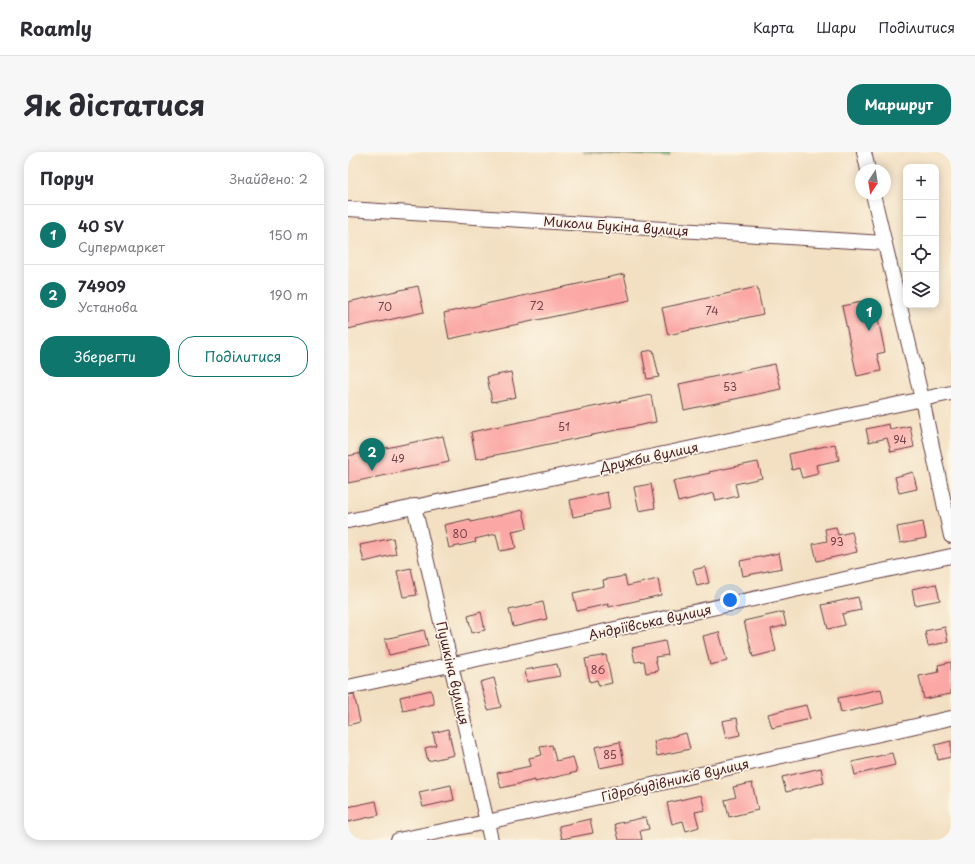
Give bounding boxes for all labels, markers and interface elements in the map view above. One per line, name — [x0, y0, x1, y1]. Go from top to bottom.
text: Roamly — [20, 14, 92, 42]
text: Карта — [753, 17, 794, 38]
text: Шари — [816, 17, 856, 38]
text: Поділитися — [878, 17, 955, 38]
text: Як дістатися — [24, 83, 205, 126]
button: Маршрут — [847, 84, 951, 125]
north arrow — [855, 164, 891, 200]
map controls — [903, 164, 939, 308]
button: + — [903, 164, 939, 200]
text: Поруч — [40, 165, 94, 191]
text: Знайдено: 2 — [229, 169, 308, 188]
button: − — [903, 200, 939, 236]
street label: Миколи Букіна вулиця — [543, 211, 689, 240]
text: 40 SV — [78, 214, 124, 237]
text: 1 — [50, 225, 56, 244]
text: 150 m — [269, 225, 308, 244]
button: locate — [903, 236, 939, 272]
text: Супермаркет — [78, 237, 165, 256]
button: layers — [903, 272, 939, 308]
text: 74909 — [78, 274, 126, 297]
text: 2 — [48, 285, 58, 304]
text: 190 m — [269, 285, 308, 304]
text: Установа — [78, 297, 138, 316]
house number: 72 — [530, 297, 544, 314]
house number: 70 — [378, 298, 392, 315]
pin: 1 — [856, 298, 882, 331]
house number: 74 — [705, 302, 719, 319]
button: Зберегти — [40, 336, 170, 377]
button: Поділитися — [178, 336, 308, 377]
house number: 53 — [723, 378, 737, 395]
house number: 51 — [558, 418, 570, 435]
house number: 94 — [893, 431, 907, 448]
street label: Дружби вулиця — [597, 437, 700, 476]
pin: 2 — [359, 438, 385, 471]
house number: 49 — [391, 450, 405, 467]
house number: 80 — [453, 525, 467, 542]
house number: 93 — [830, 533, 844, 550]
your location — [720, 590, 740, 610]
street label: Андріївська вулиця — [587, 599, 713, 644]
street label: Пушкіна вулиця — [432, 619, 475, 727]
house number: 86 — [591, 661, 605, 678]
house number: 85 — [603, 746, 617, 763]
street label: Гідробудівників вулиця — [599, 753, 751, 806]

